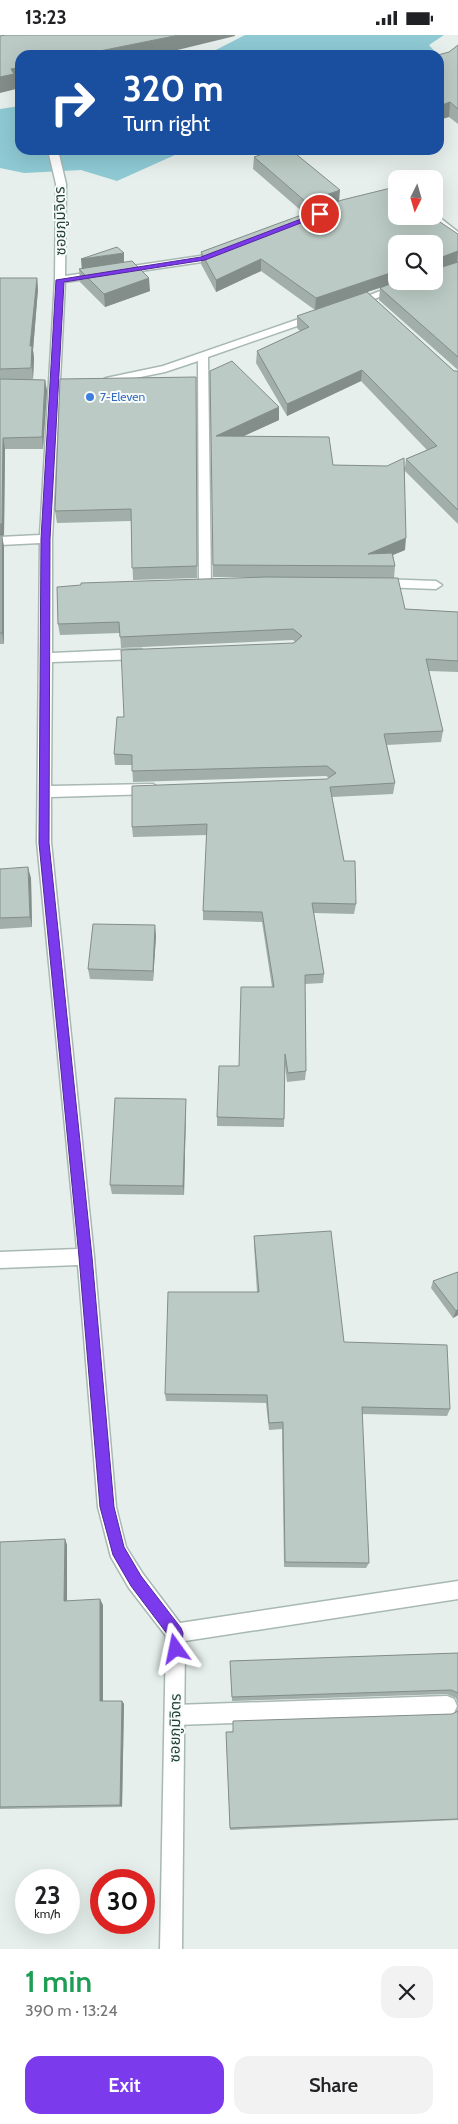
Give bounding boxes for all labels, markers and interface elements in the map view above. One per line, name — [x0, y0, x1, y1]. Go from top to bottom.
text: 13:23 — [25, 6, 67, 29]
text: 320 m — [123, 67, 223, 110]
icon: right — [40, 70, 105, 135]
text: Turn right — [123, 110, 210, 137]
north arrow — [388, 170, 442, 225]
map controls — [388, 170, 443, 290]
street label: ซอยภูมิจิตร — [50, 186, 70, 256]
pin — [299, 193, 341, 235]
icon: arrive — [306, 200, 334, 228]
button: search — [388, 235, 443, 290]
place label: 7-Eleven — [100, 389, 145, 404]
marker: 7-Eleven — [84, 391, 96, 403]
position arrow — [149, 1622, 201, 1674]
street label: ซอยภูมิจิตร — [165, 1693, 185, 1763]
speed limit sign: 30 — [90, 1869, 155, 1934]
text: 23 — [34, 1880, 61, 1910]
text: km/h — [34, 1906, 61, 1921]
text: 1 min — [25, 1963, 92, 2000]
button: close — [381, 1966, 433, 2018]
text: 390 m · 13:24 — [25, 2001, 117, 2020]
button: Exit — [25, 2056, 224, 2114]
button: Share — [234, 2056, 433, 2114]

